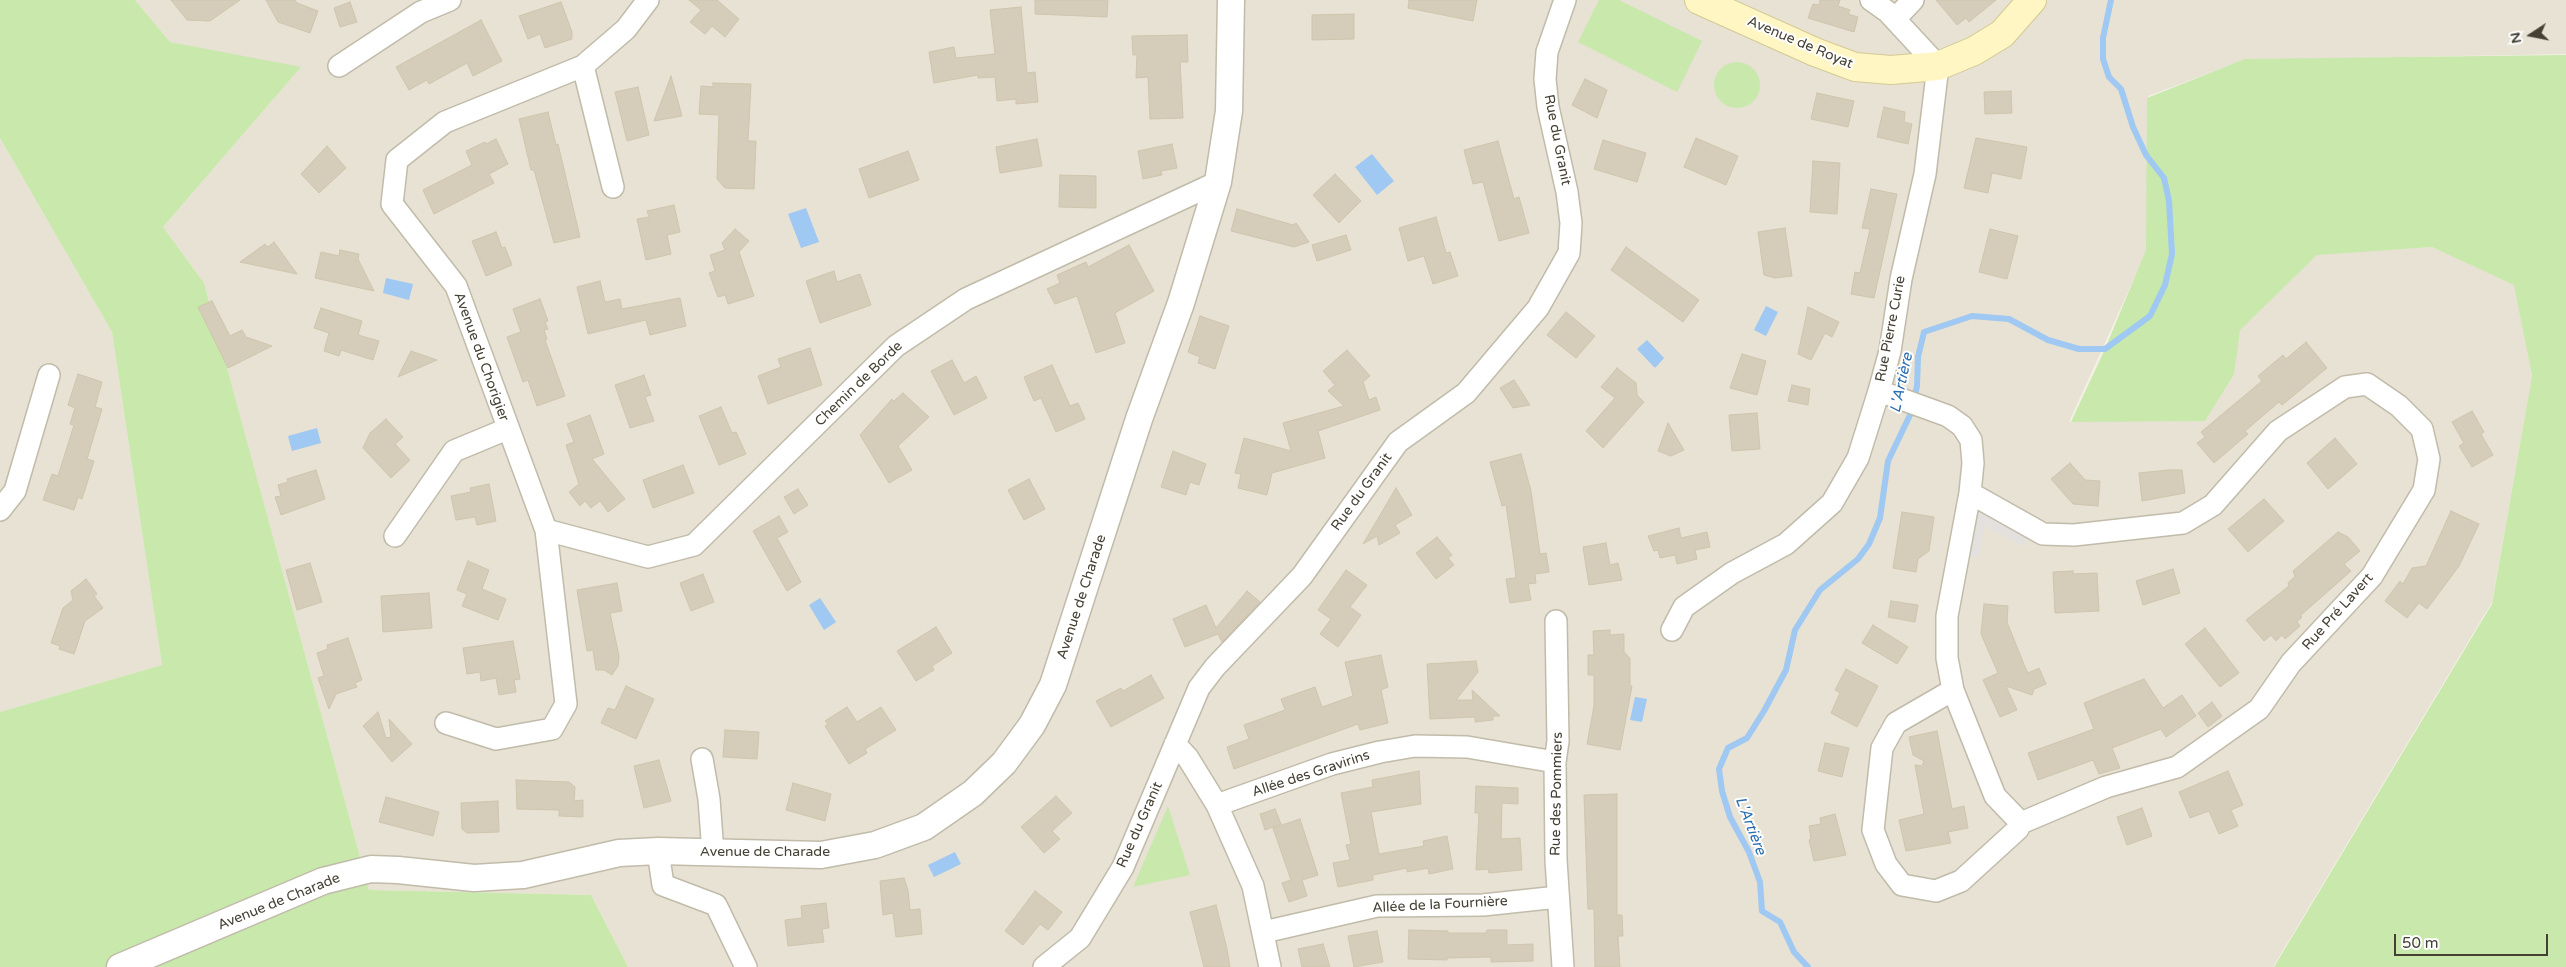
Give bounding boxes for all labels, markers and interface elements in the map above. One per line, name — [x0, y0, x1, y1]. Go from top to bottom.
north arrow — [2506, 10, 2556, 60]
street label: Avenue de Royat — [1745, 13, 1855, 73]
text: N — [2506, 31, 2525, 45]
street label: Rue du Granit — [1540, 93, 1574, 187]
street label: Rue Pierre Curie — [1872, 275, 1910, 383]
street label: Avenue du Chorigier — [450, 290, 512, 424]
street label: Chemin de Borde — [812, 338, 906, 430]
water label: L'Artière — [1887, 351, 1917, 415]
street label: Rue du Granit — [1328, 450, 1396, 534]
street label: Avenue de Charade — [1054, 532, 1110, 662]
street label: Rue Pré Lavert — [2299, 570, 2377, 654]
street label: Rue des Pommiers — [1548, 732, 1566, 856]
street label: Allée des Gravirins — [1250, 747, 1372, 801]
street label: Rue du Granit — [1114, 779, 1166, 871]
water label: L'Artière — [1731, 794, 1769, 858]
street label: Avenue de Charade — [700, 844, 830, 860]
street label: Avenue de Charade — [215, 870, 343, 934]
street label: Allée de la Fournière — [1372, 893, 1508, 917]
scale bar — [2396, 924, 2550, 956]
text: 50 m — [2402, 934, 2439, 952]

